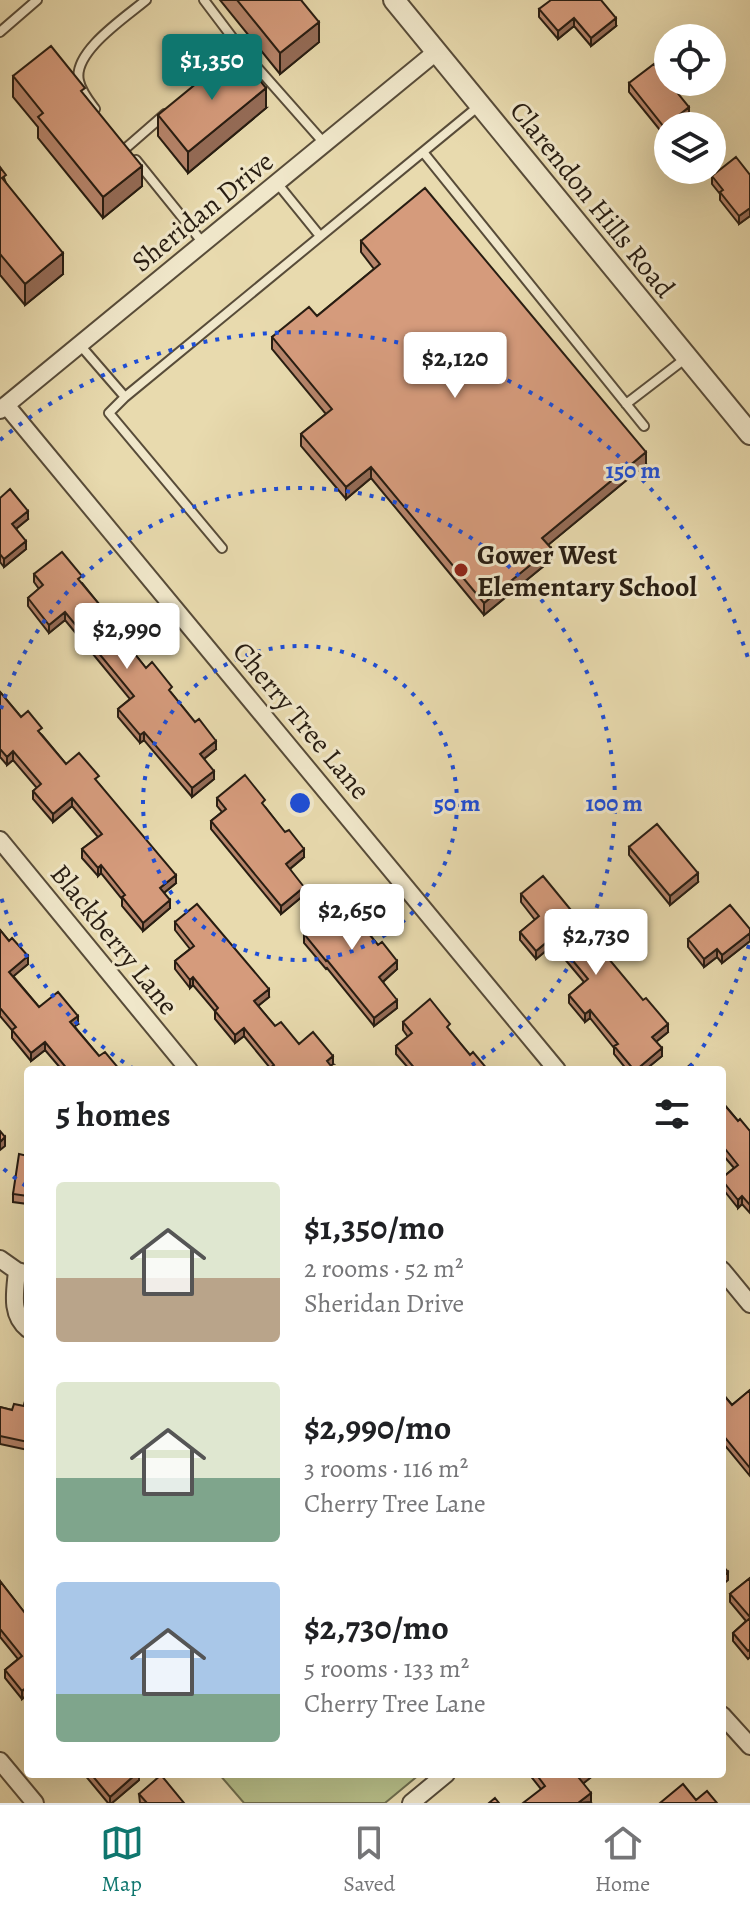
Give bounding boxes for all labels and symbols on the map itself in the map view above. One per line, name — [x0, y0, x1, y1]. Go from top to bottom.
pin: $1,350 — [147, 34, 277, 102]
street label: Clarendon Hills Road — [501, 93, 684, 307]
street label: Sheridan Drive — [124, 143, 282, 281]
pin: $2,120 — [390, 332, 520, 400]
text: 150 m — [605, 454, 661, 486]
place label: Gower West Elementary School — [477, 536, 698, 606]
marker: Gower West Elementary School — [452, 561, 470, 579]
pin: $2,990 — [62, 603, 192, 671]
street label: Cherry Tree Lane — [224, 634, 379, 808]
text: 50 m — [434, 787, 480, 819]
text: 100 m — [585, 787, 643, 819]
centre of rings — [286, 789, 314, 817]
street label: Blackberry Lane — [42, 856, 187, 1023]
pin: $2,650 — [287, 884, 417, 952]
pin: $2,730 — [531, 909, 661, 977]

